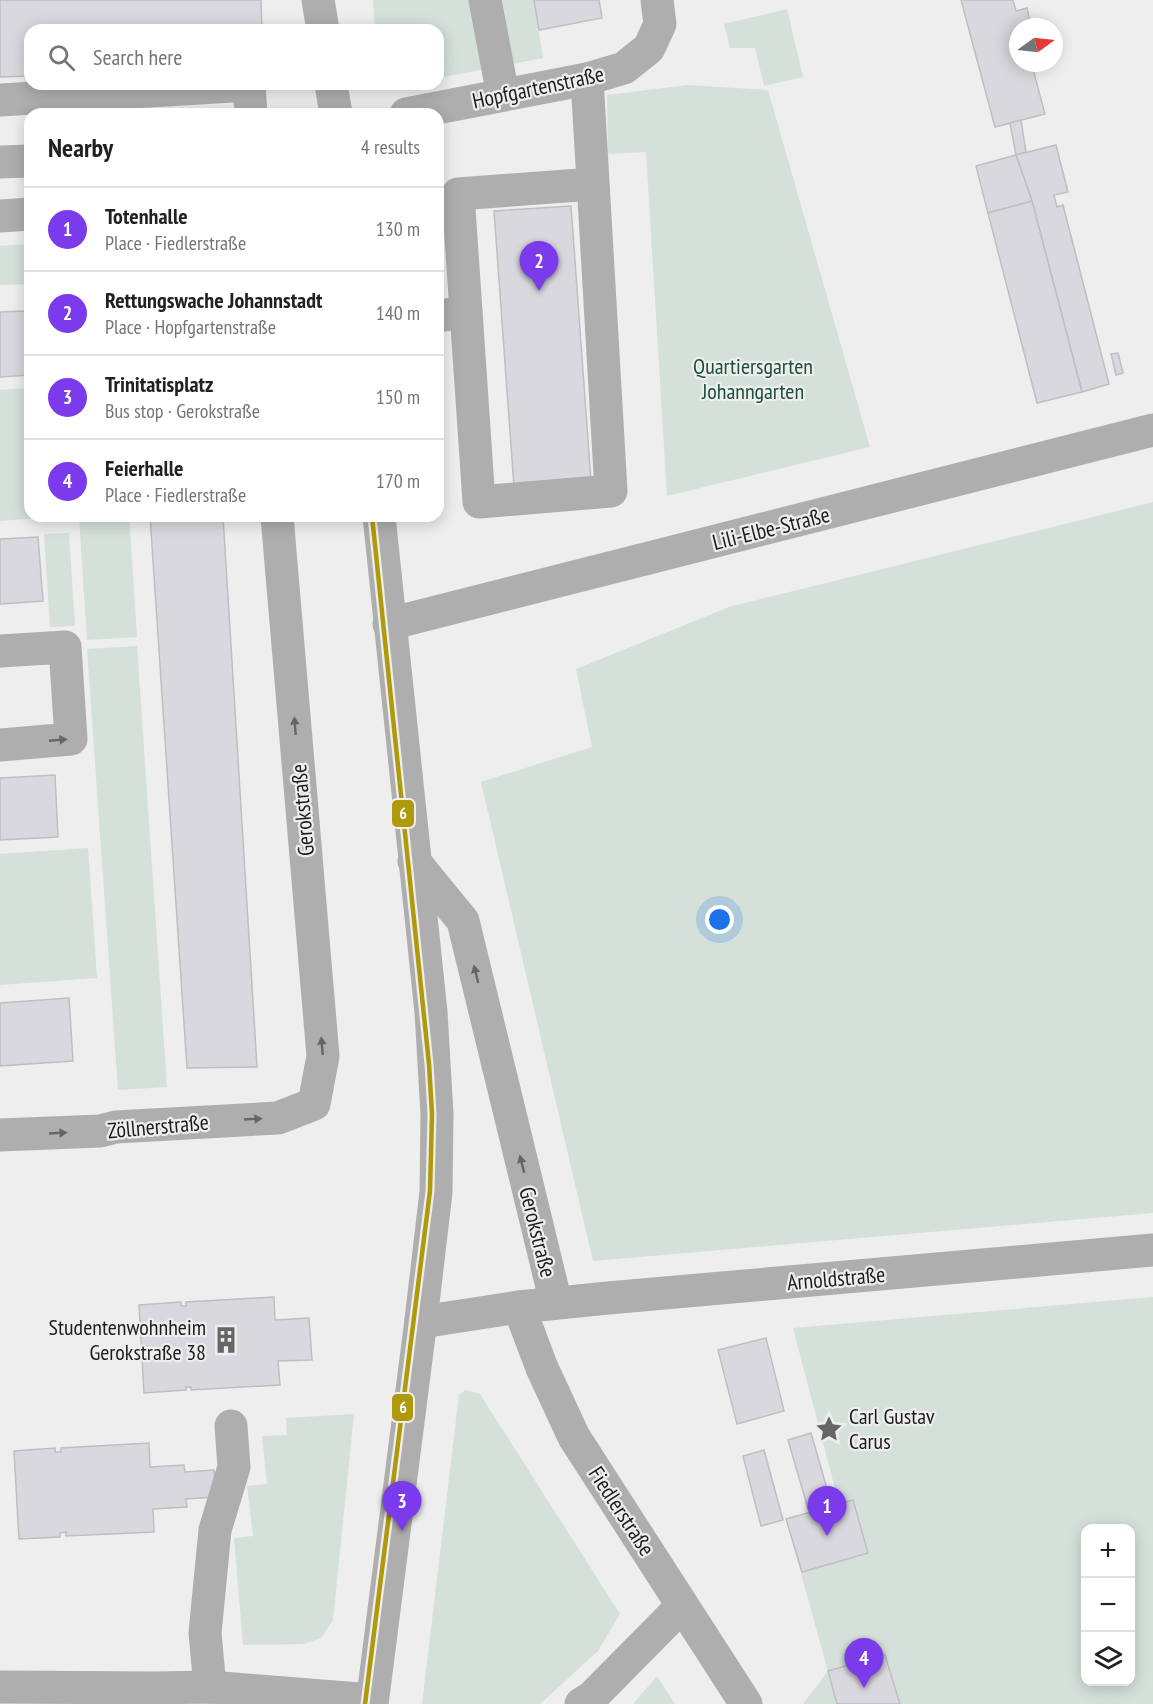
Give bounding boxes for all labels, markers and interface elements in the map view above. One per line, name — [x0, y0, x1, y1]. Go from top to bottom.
north arrow — [1009, 18, 1063, 72]
search box — [24, 24, 444, 90]
icon: search — [45, 41, 78, 74]
text: Search here — [93, 43, 182, 71]
street label: Hopfgartenstraße — [470, 59, 606, 115]
text: Nearby — [48, 131, 113, 164]
text: 4 results — [361, 134, 420, 160]
text: Totenhalle — [105, 202, 188, 230]
text: 1 — [63, 216, 72, 242]
text: 130 m — [376, 216, 420, 242]
text: Place · Fiedlerstraße — [105, 230, 246, 256]
pin: 2 — [520, 242, 558, 291]
text: Rettungswache Johannstadt — [105, 286, 322, 314]
text: 2 — [63, 300, 72, 326]
text: 140 m — [376, 300, 420, 326]
text: Place · Hopfgartenstraße — [105, 314, 276, 340]
park label: Quartiersgarten Johanngarten — [693, 352, 813, 405]
text: Trinitatisplatz — [105, 370, 213, 398]
text: 3 — [63, 384, 72, 410]
text: 150 m — [376, 384, 420, 410]
text: Bus stop · Gerokstraße — [105, 398, 260, 424]
text: Feierhalle — [105, 454, 184, 482]
text: 4 — [63, 468, 72, 494]
text: 170 m — [376, 468, 420, 494]
text: Place · Fiedlerstraße — [105, 482, 246, 508]
street label: Lili-Elbe-Straße — [709, 500, 833, 556]
one-way arrow — [290, 717, 300, 736]
one-way arrow — [49, 735, 68, 745]
street label: Gerokstraße — [284, 763, 320, 857]
line badge: 6 — [391, 799, 415, 828]
text: 6 — [399, 803, 407, 823]
your location — [705, 905, 734, 934]
one-way arrow — [470, 965, 480, 983]
one-way arrow — [317, 1036, 327, 1055]
street label: Zöllnerstraße — [106, 1108, 210, 1144]
one-way arrow — [243, 1115, 262, 1124]
one-way arrow — [49, 1128, 68, 1137]
one-way arrow — [516, 1154, 526, 1173]
street label: Gerokstraße — [513, 1184, 563, 1280]
street label: Arnoldstraße — [786, 1260, 886, 1296]
place label: Studentenwohnheim Gerokstraße 38 — [49, 1313, 206, 1366]
building icon: Studentenwohnheim Gerokstraße 38 — [211, 1325, 241, 1355]
line badge: 6 — [391, 1393, 414, 1422]
text: 6 — [399, 1397, 407, 1417]
place label: Carl Gustav Carus — [849, 1402, 935, 1455]
place icon: Carl Gustav Carus — [814, 1414, 844, 1444]
street label: Fiedlerstraße — [583, 1461, 661, 1561]
pin: 3 — [382, 1482, 422, 1531]
pin: 1 — [808, 1486, 846, 1536]
map controls — [1081, 1524, 1135, 1686]
button: + — [1081, 1524, 1135, 1578]
button: − — [1081, 1578, 1135, 1632]
button: layers — [1081, 1632, 1135, 1686]
pin: 4 — [844, 1638, 884, 1688]

